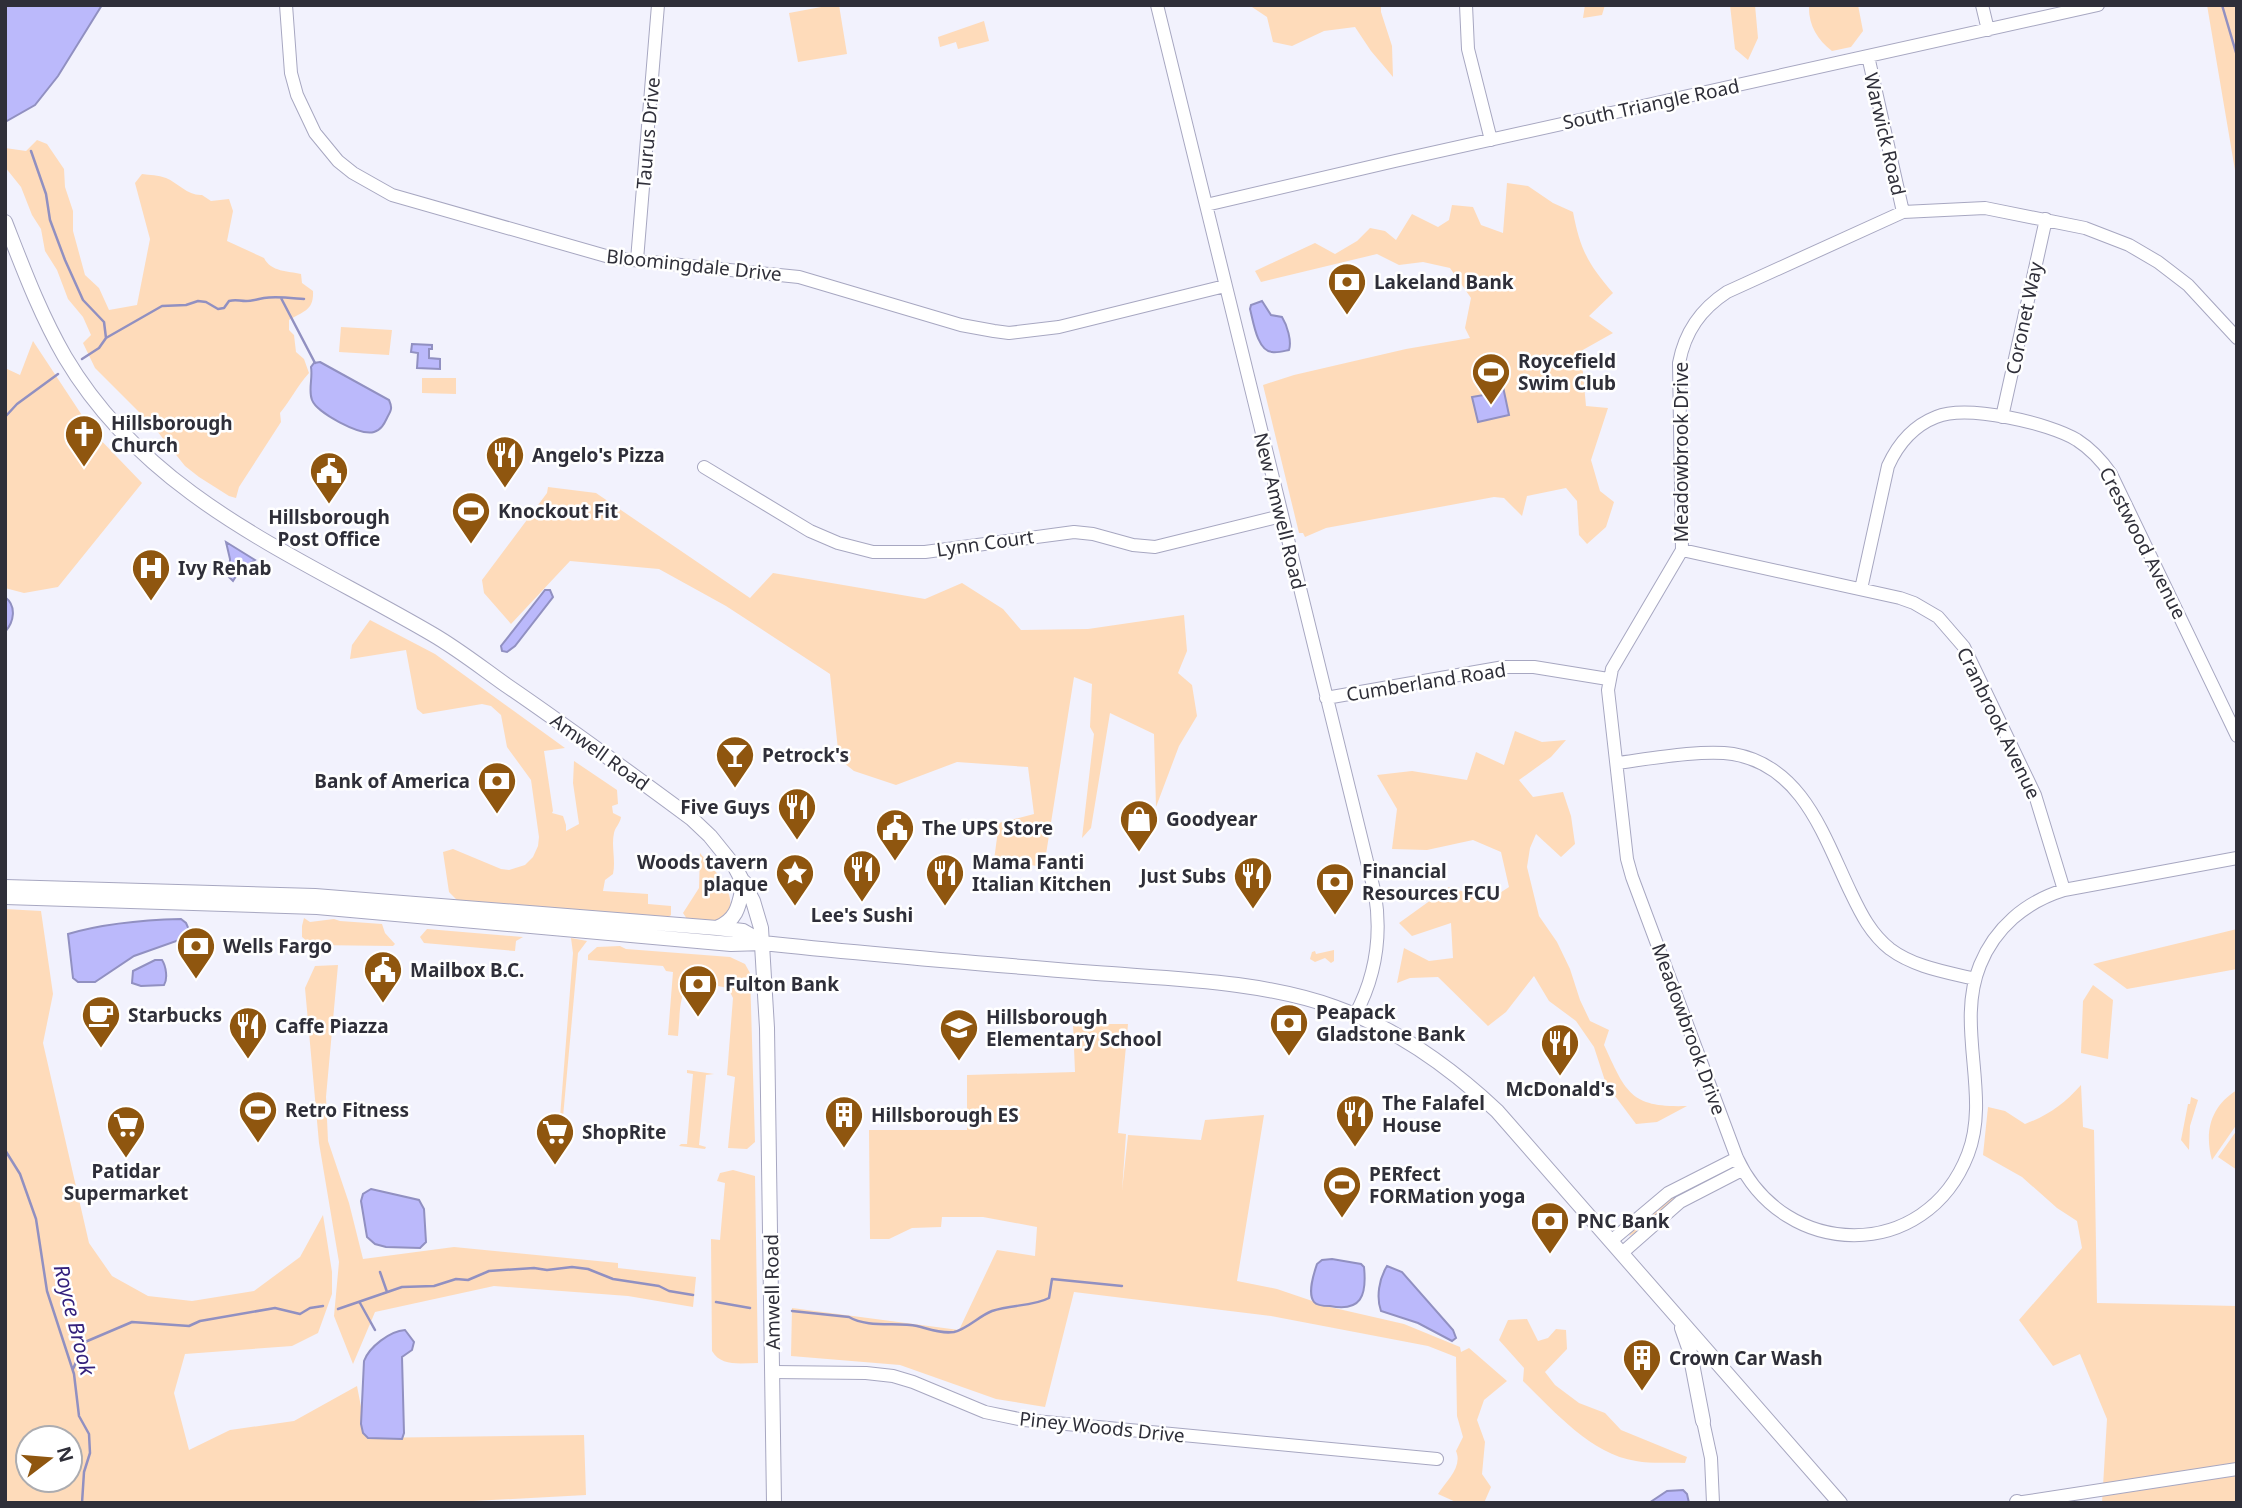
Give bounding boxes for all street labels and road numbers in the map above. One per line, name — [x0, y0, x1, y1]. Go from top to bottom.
street label: Warwick Road — [1858, 70, 1912, 198]
street label: South Triangle Road — [1560, 73, 1742, 135]
street label: Taurus Drive — [630, 76, 666, 190]
street label: Bloomingdale Drive — [605, 243, 783, 287]
street label: Coronet Way — [1999, 259, 2049, 377]
street label: Meadowbrook Drive — [1668, 362, 1694, 542]
street label: New Amwell Road — [1248, 430, 1312, 592]
street label: Crestwood Avenue — [2093, 463, 2193, 623]
street label: Lynn Court — [935, 523, 1035, 563]
street label: Cranbrook Avenue — [1951, 643, 2047, 803]
street label: Cumberland Road — [1344, 657, 1508, 707]
street label: Amwell Road — [545, 707, 655, 797]
street label: Meadowbrook Drive — [1646, 940, 1732, 1118]
street label: Amwell Road — [758, 1234, 786, 1350]
street label: Piney Woods Drive — [1018, 1405, 1186, 1449]

